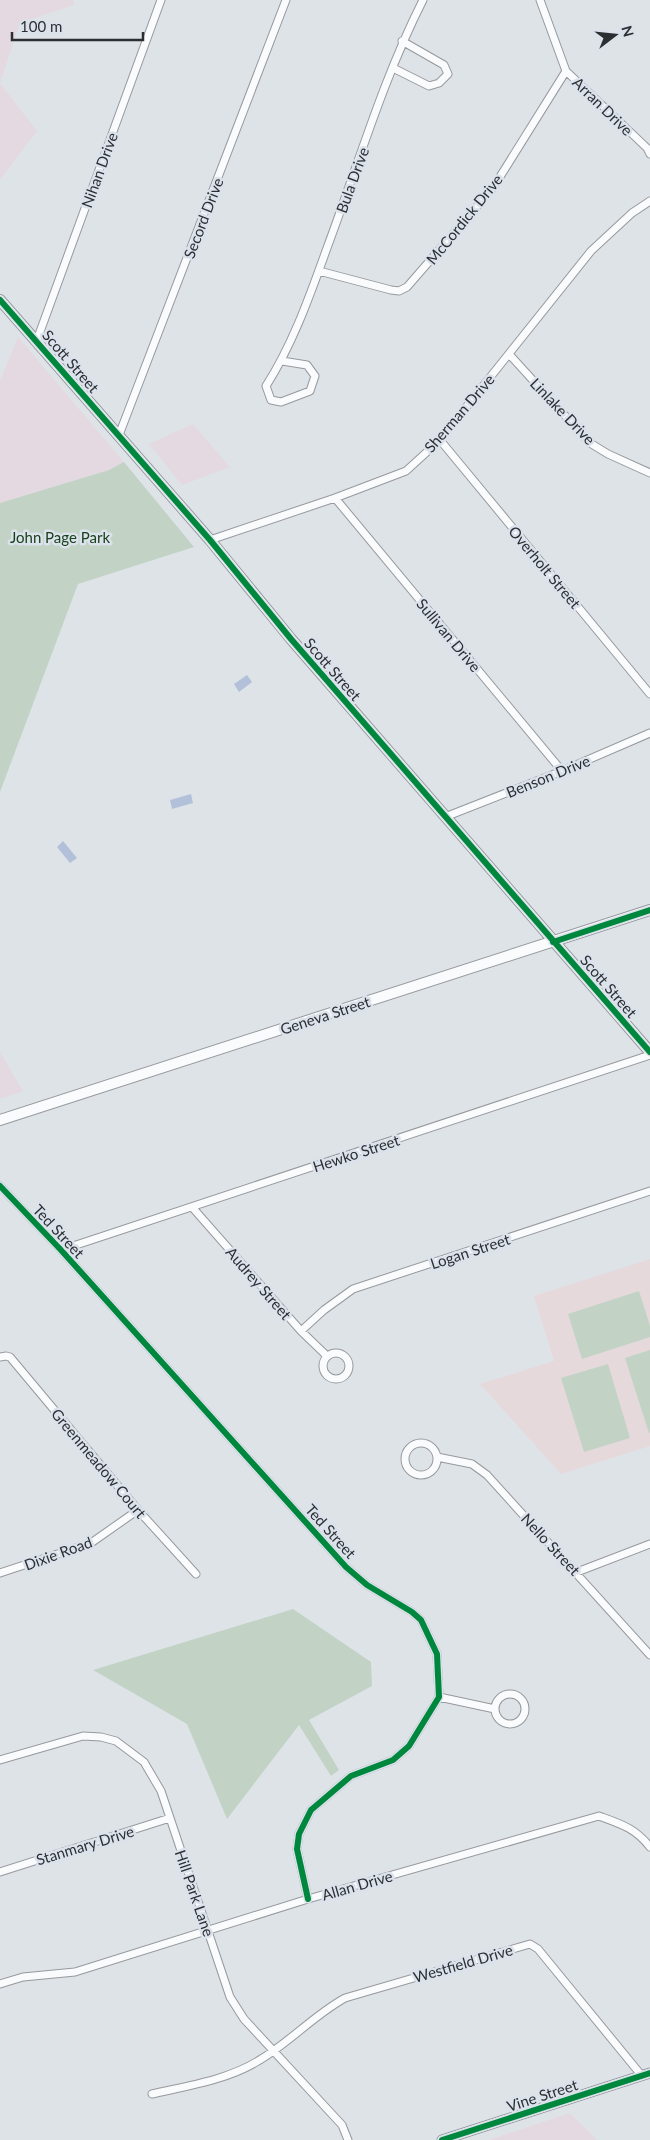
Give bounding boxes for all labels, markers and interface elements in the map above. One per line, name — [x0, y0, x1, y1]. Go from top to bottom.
scale bar — [12, 10, 144, 42]
north arrow — [590, 10, 640, 60]
text: 100 m — [20, 17, 62, 35]
text: N — [618, 24, 638, 39]
street label: Arran Drive — [569, 73, 637, 139]
street label: Nihan Drive — [77, 130, 121, 210]
street label: Bula Drive — [332, 145, 372, 215]
street label: McCordick Drive — [422, 170, 506, 268]
street label: Secord Drive — [179, 175, 227, 261]
street label: Scott Street — [39, 326, 103, 396]
street label: Sherman Drive — [420, 370, 498, 456]
street label: Linlake Drive — [527, 374, 599, 448]
street label: Overholt Street — [505, 522, 585, 612]
park label: John Page Park — [10, 528, 110, 546]
street label: Sullivan Drive — [413, 595, 485, 675]
street label: Scott Street — [301, 634, 365, 704]
street label: Benson Drive — [503, 751, 593, 801]
street label: Scott Street — [577, 951, 641, 1021]
street label: Geneva Street — [278, 992, 373, 1038]
street label: Hewko Street — [310, 1130, 402, 1175]
street label: Ted Street — [30, 1200, 89, 1262]
street label: Logan Street — [428, 1229, 513, 1272]
street label: Audrey Street — [223, 1243, 296, 1323]
street label: Greenmeadow Court — [48, 1405, 151, 1522]
street label: Ted Street — [302, 1500, 360, 1562]
street label: Nello Street — [518, 1509, 585, 1579]
street label: Dixie Road — [22, 1532, 94, 1574]
street label: Stanmary Drive — [34, 1822, 136, 1868]
street label: Hill Park Lane — [172, 1847, 218, 1939]
street label: Allan Drive — [320, 1866, 394, 1904]
street label: Westfield Drive — [411, 1940, 515, 1986]
street label: Vine Street — [504, 2075, 580, 2115]

